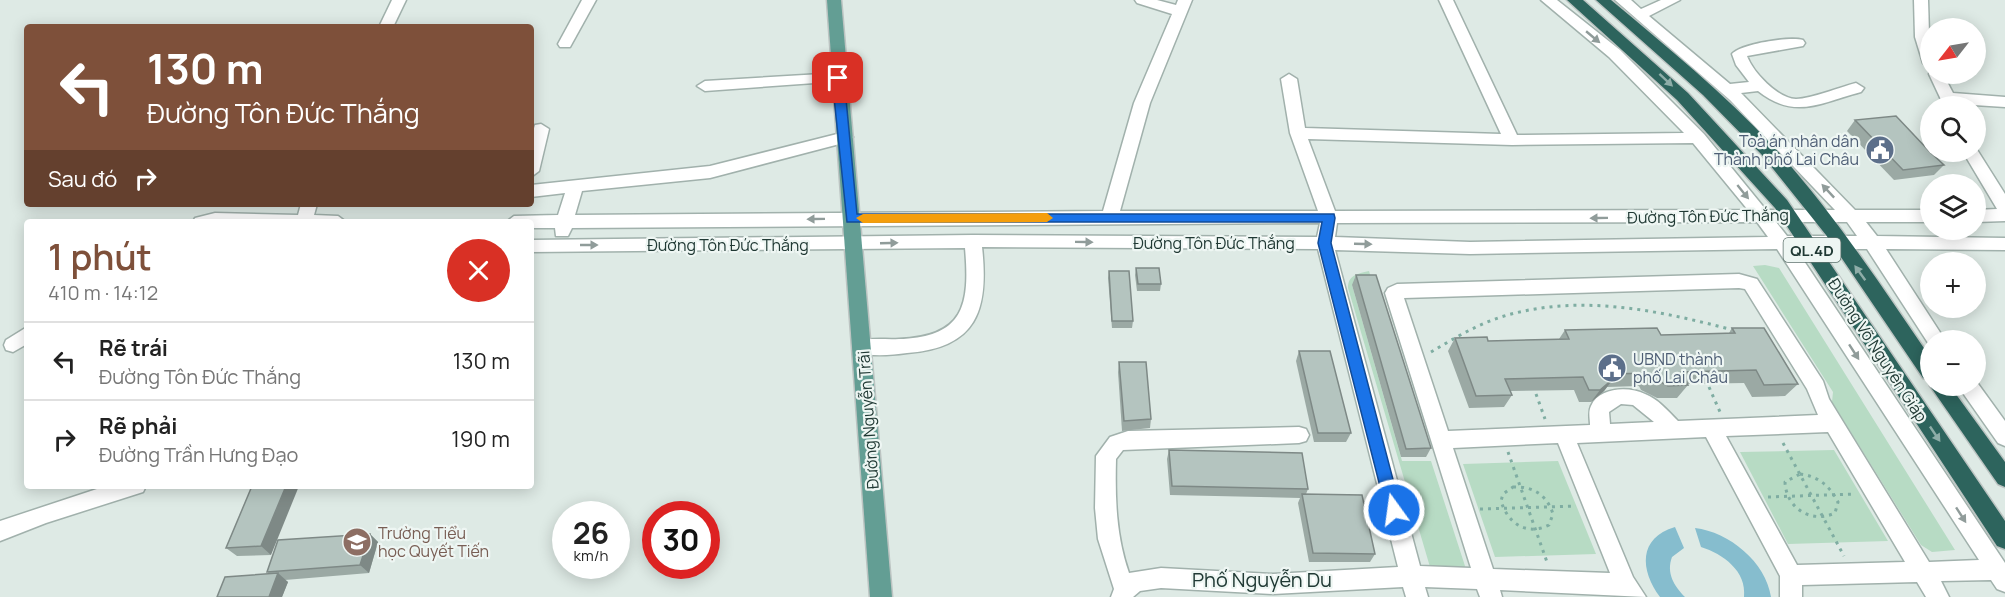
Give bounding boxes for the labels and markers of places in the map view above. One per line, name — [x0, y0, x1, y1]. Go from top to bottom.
pin — [812, 52, 863, 103]
place label: Toà án nhân dân Thành phố Lai Châu — [1714, 130, 1859, 170]
public building icon: Toà án nhân dân Thành phố Lai Châu — [1864, 134, 1896, 166]
place label: UBND thành phố Lai Châu — [1633, 348, 1728, 388]
public building icon: UBND thành phố Lai Châu — [1596, 352, 1628, 384]
place label: Trường Tiểu học Quyết Tiến — [378, 522, 489, 562]
school or university icon: Trường Tiểu học Quyết Tiến — [341, 526, 373, 558]

